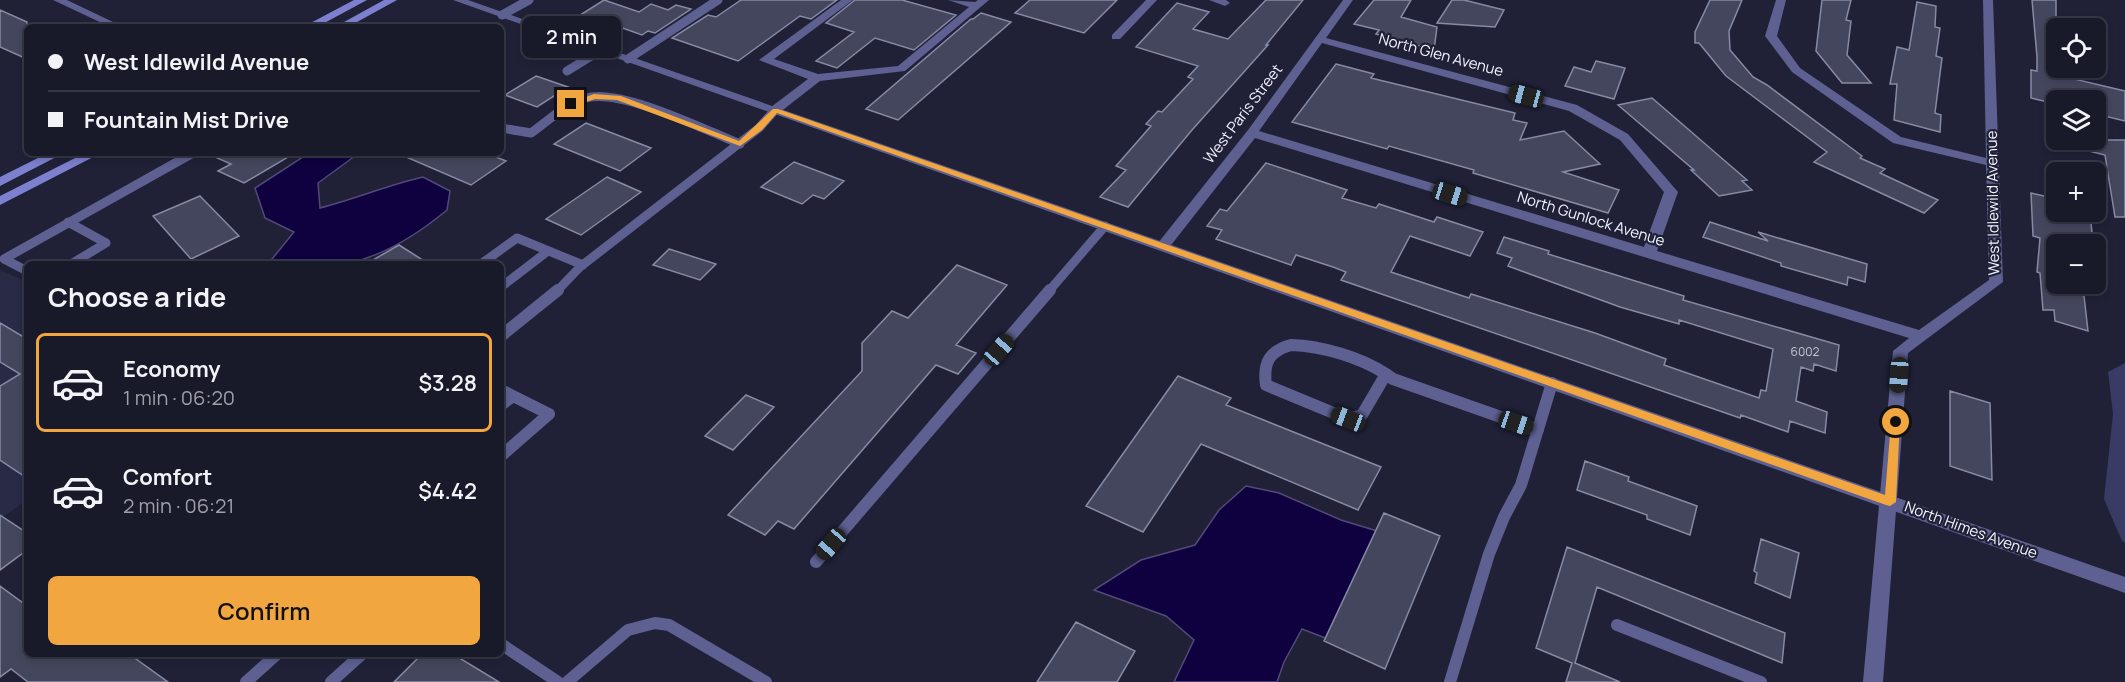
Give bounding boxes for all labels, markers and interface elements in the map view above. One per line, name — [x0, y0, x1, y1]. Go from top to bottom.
callout: 2 min — [522, 17, 620, 59]
map controls — [2046, 18, 2106, 294]
button: locate — [2046, 18, 2106, 78]
text: 2 min — [546, 23, 597, 50]
street label: North Glen Avenue — [1376, 28, 1506, 81]
text: West Idlewild Avenue — [84, 47, 309, 77]
street label: West Paris Street — [1198, 60, 1287, 168]
car — [1506, 83, 1546, 109]
route end — [557, 90, 584, 117]
button: layers — [2046, 90, 2106, 150]
text: Fountain Mist Drive — [84, 105, 289, 135]
street label: West Idlewild Avenue — [1981, 130, 2004, 276]
button: + — [2046, 162, 2106, 222]
car — [1430, 180, 1470, 208]
street label: North Gunlock Avenue — [1515, 186, 1668, 251]
button: − — [2046, 234, 2106, 294]
text: Choose a ride — [48, 278, 226, 315]
car — [980, 331, 1018, 369]
house number: 6002 — [1791, 343, 1820, 360]
text: Economy — [123, 354, 221, 384]
icon: car — [51, 356, 105, 410]
car — [1889, 356, 1909, 394]
text: $3.28 — [418, 368, 477, 398]
text: 1 min · 06:20 — [123, 384, 235, 411]
car — [1328, 404, 1368, 434]
route start — [1882, 408, 1909, 435]
car — [1496, 409, 1536, 437]
text: Comfort — [123, 462, 212, 492]
icon: car — [51, 464, 105, 518]
text: $4.42 — [418, 476, 477, 506]
text: 2 min · 06:21 — [123, 492, 234, 519]
street label: North Himes Avenue — [1902, 496, 2041, 563]
car — [812, 525, 850, 563]
button: Confirm — [48, 576, 480, 645]

